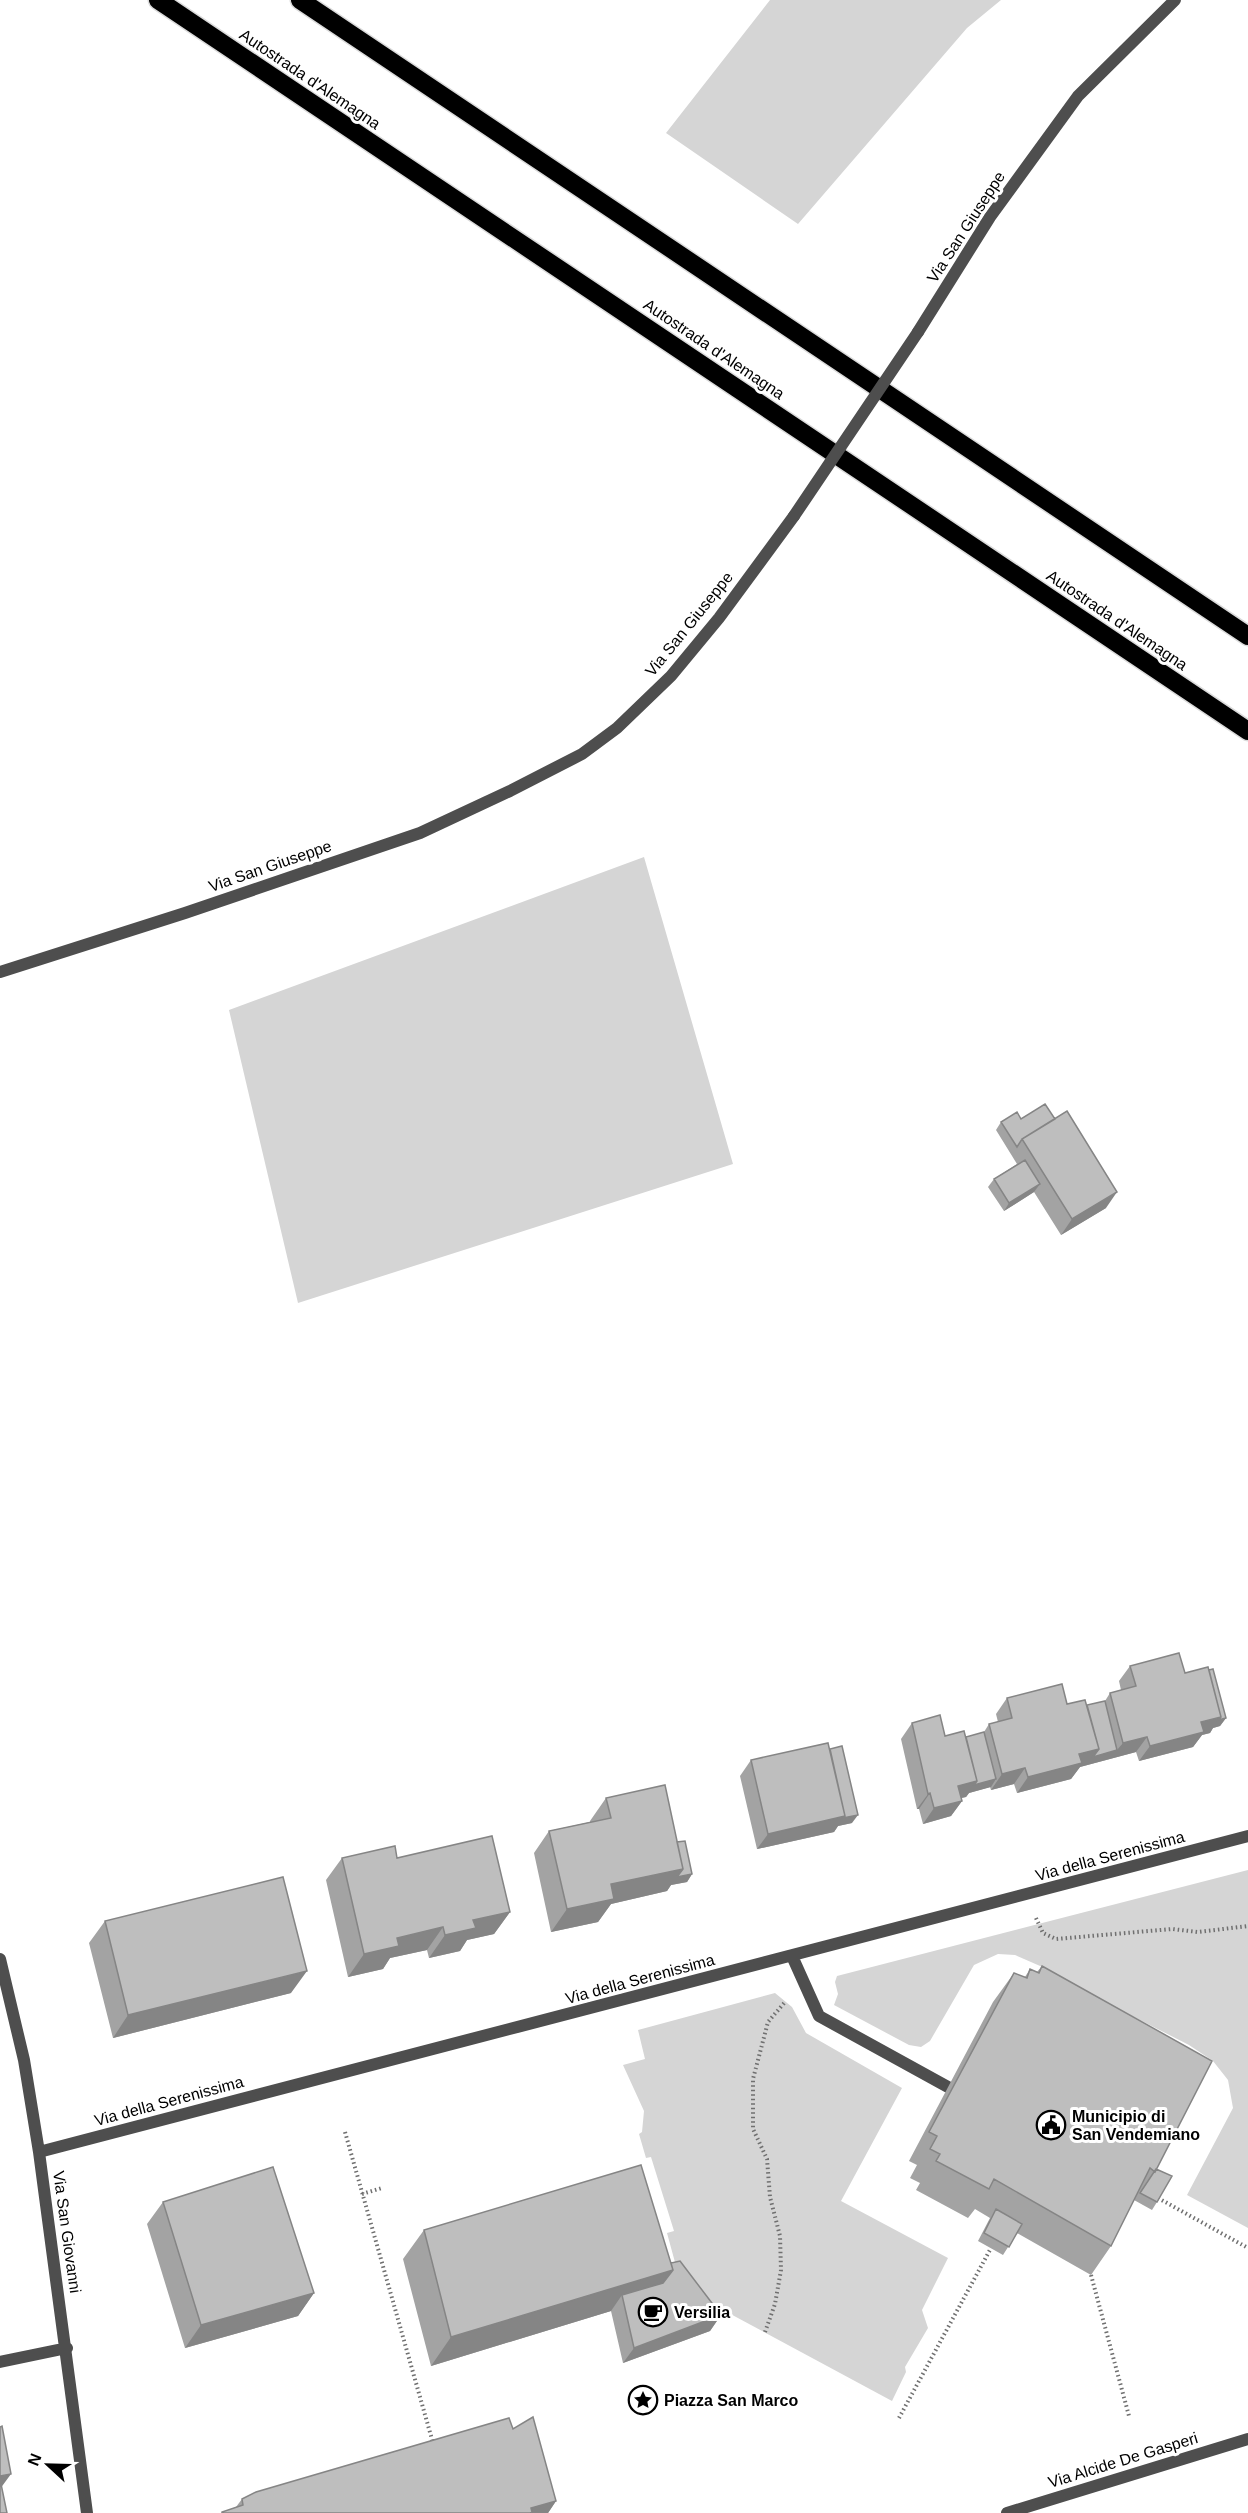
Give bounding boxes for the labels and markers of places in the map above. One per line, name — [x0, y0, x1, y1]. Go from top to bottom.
place label: Municipio di San Vendemiano — [1072, 2108, 1200, 2143]
public building icon: Municipio di San Vendemiano — [1035, 2109, 1067, 2141]
cafe icon: Versilia — [637, 2296, 669, 2328]
place label: Versilia — [674, 2304, 730, 2321]
place icon: Piazza San Marco — [627, 2384, 659, 2416]
place label: Piazza San Marco — [664, 2392, 799, 2409]

